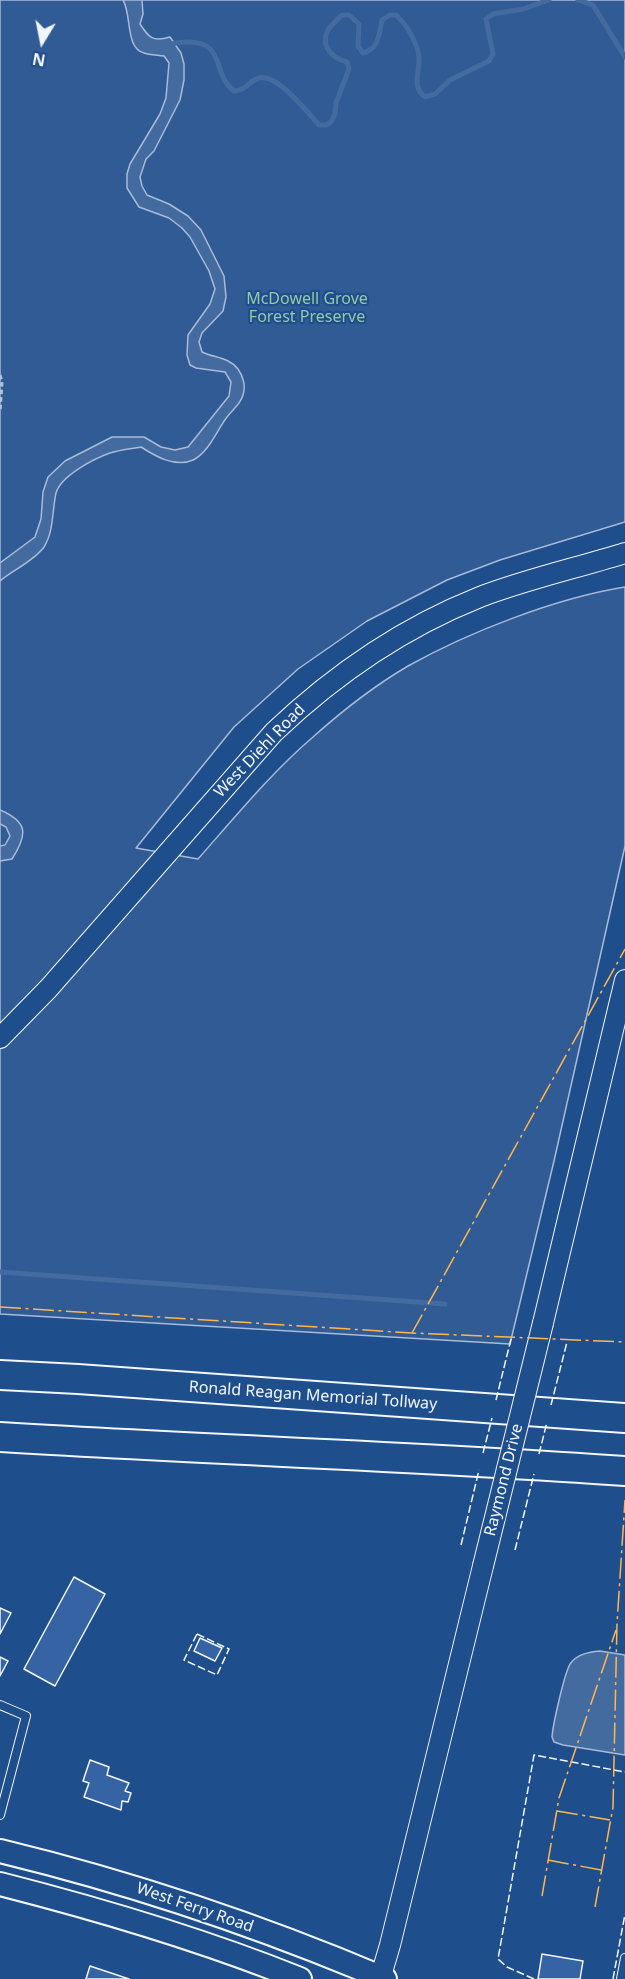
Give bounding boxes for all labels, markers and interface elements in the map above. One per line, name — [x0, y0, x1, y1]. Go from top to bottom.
north arrow — [12, 12, 72, 72]
text: N — [31, 48, 47, 72]
park label: McDowell Grove Forest Preserve — [246, 289, 368, 327]
street label: West Diehl Road — [210, 700, 310, 802]
street label: Ronald Reagan Memorial Tollway — [188, 1378, 438, 1414]
street label: Raymond Drive — [481, 1422, 527, 1538]
street label: West Ferry Road — [134, 1879, 256, 1937]

